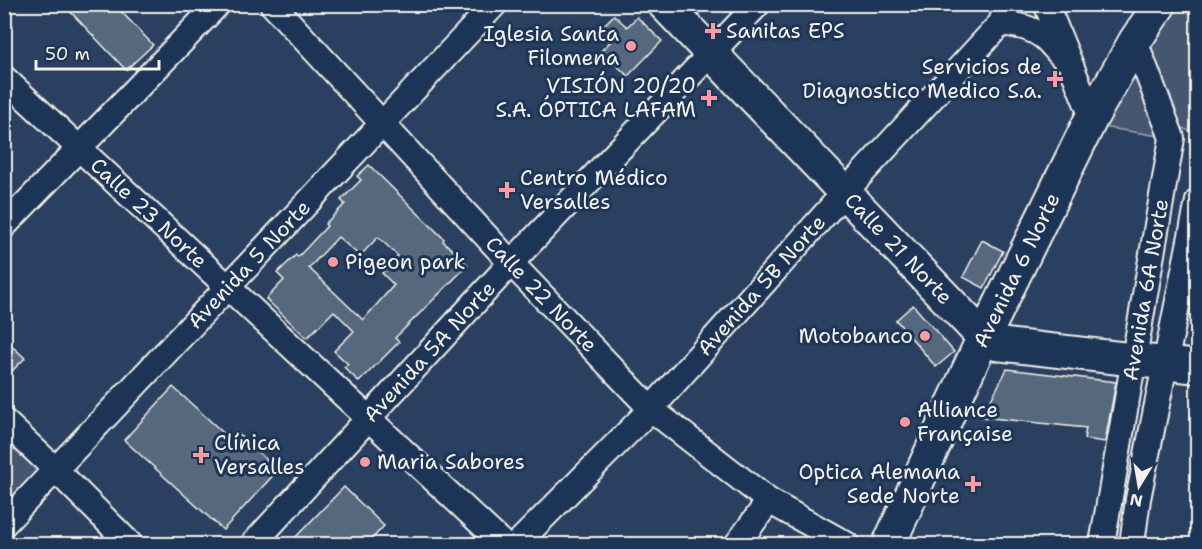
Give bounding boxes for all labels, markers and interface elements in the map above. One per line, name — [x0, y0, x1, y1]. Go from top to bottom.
place label: Sanitas EPS — [726, 17, 845, 45]
place label: Iglesia Santa Filomena — [483, 20, 619, 72]
marker: Sanitas EPS — [704, 22, 722, 40]
scale bar — [36, 33, 159, 71]
marker: Iglesia Santa Filomena — [624, 39, 638, 53]
text: 50 m — [45, 42, 90, 66]
place label: Servicios de Diagnostico Medico S.a. — [802, 53, 1042, 105]
marker: Servicios de Diagnostico Medico S.a. — [1046, 70, 1064, 88]
place label: VISIÓN 20/20 S.A. ÓPTICA LAFAM — [496, 71, 696, 124]
marker: VISIÓN 20/20 S.A. ÓPTICA LAFAM — [700, 89, 718, 107]
street label: Calle 23 Norte — [84, 152, 213, 275]
place label: Centro Médico Versalles — [520, 164, 668, 216]
marker: Centro Médico Versalles — [498, 181, 516, 199]
street label: Calle 21 Norte — [838, 187, 959, 311]
street label: Avenida 6 Norte — [967, 188, 1067, 353]
street label: Avenida 5 Norte — [181, 194, 317, 335]
street label: Avenida 6A Norte — [1116, 197, 1175, 383]
street label: Avenida 5B Norte — [691, 209, 832, 362]
street label: Calle 22 Norte — [479, 230, 603, 359]
place label: Pigeon park — [345, 248, 466, 276]
marker: Pigeon park — [326, 255, 340, 269]
street label: Avenida 5A Norte — [357, 275, 502, 429]
place label: Motobanco — [798, 322, 913, 350]
marker: Motobanco — [918, 329, 932, 343]
place label: Alliance Française — [917, 396, 1013, 448]
marker: Alliance Française — [898, 415, 912, 429]
place label: Clínica Versalles — [214, 429, 305, 481]
marker: Clínica Versalles — [192, 446, 210, 464]
place label: Maria Sabores — [377, 448, 525, 476]
marker: Maria Sabores — [358, 455, 372, 469]
north arrow — [1109, 456, 1169, 516]
place label: Optica Alemana Sede Norte — [798, 458, 960, 510]
marker: Optica Alemana Sede Norte — [964, 475, 982, 493]
text: N — [1128, 489, 1144, 512]

